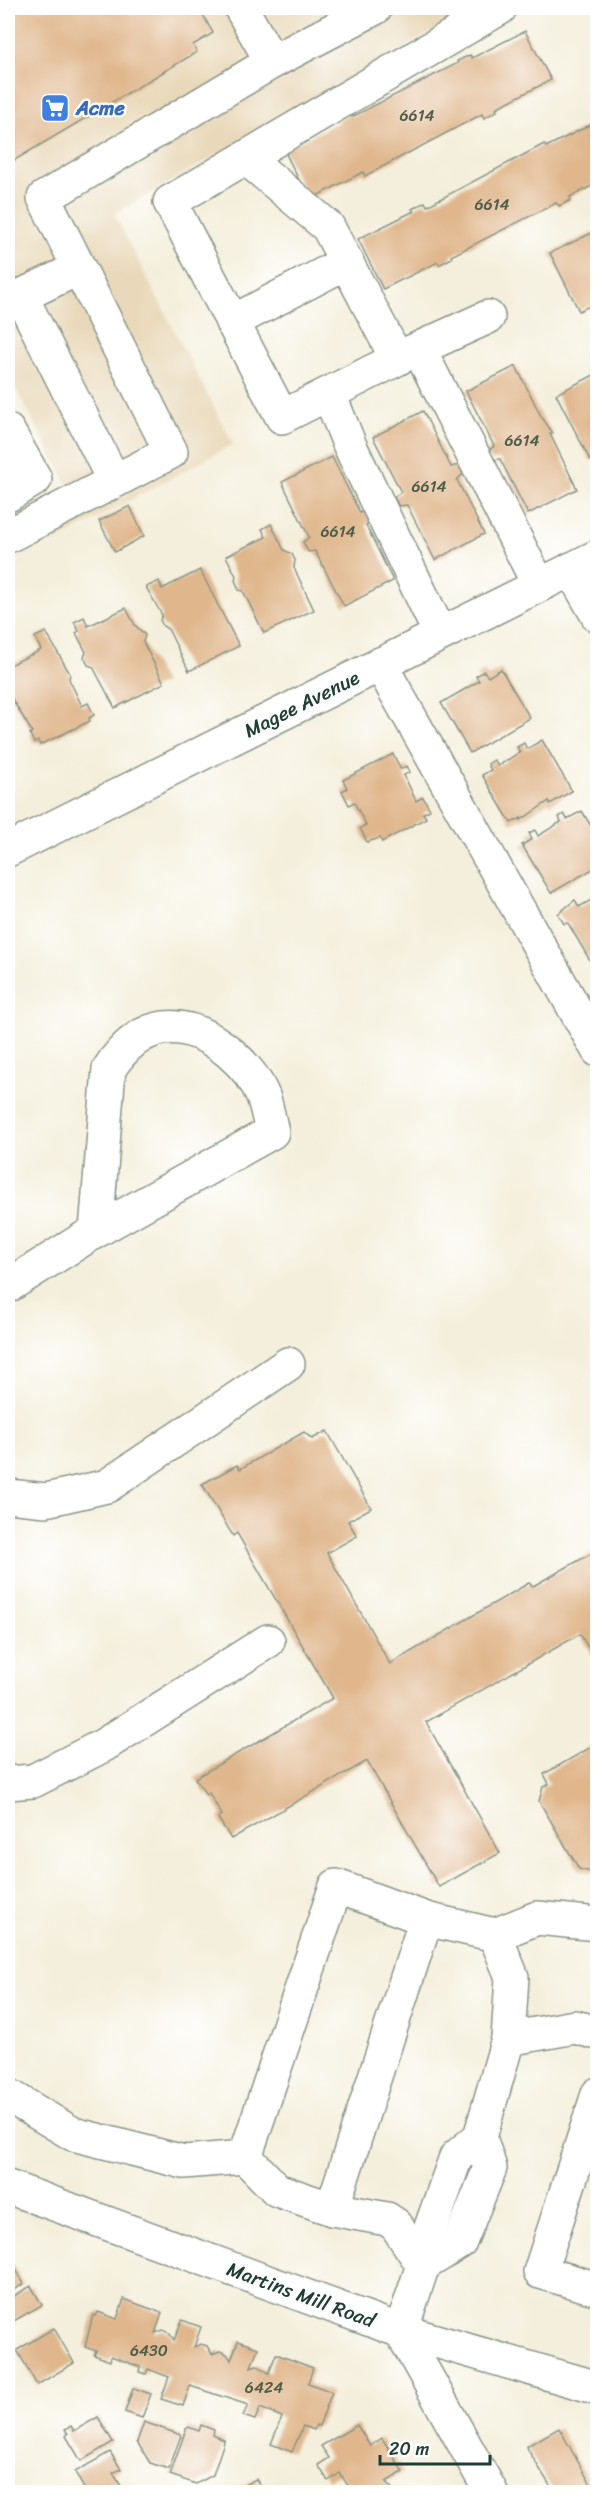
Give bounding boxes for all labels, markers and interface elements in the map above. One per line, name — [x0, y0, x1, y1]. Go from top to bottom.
place label: Acme — [75, 91, 125, 126]
supermarket icon: Acme — [39, 92, 71, 124]
house number: 6614 — [399, 101, 435, 130]
house number: 6614 — [474, 190, 510, 219]
house number: 6614 — [504, 426, 540, 455]
house number: 6614 — [411, 472, 447, 501]
house number: 6614 — [320, 517, 356, 546]
street label: Magee Avenue — [238, 660, 366, 747]
street label: Martins Mill Road — [222, 2251, 381, 2338]
house number: 6430 — [130, 2336, 168, 2365]
house number: 6424 — [245, 2373, 283, 2402]
scale bar — [380, 2428, 490, 2466]
text: 20 m — [389, 2433, 429, 2465]

